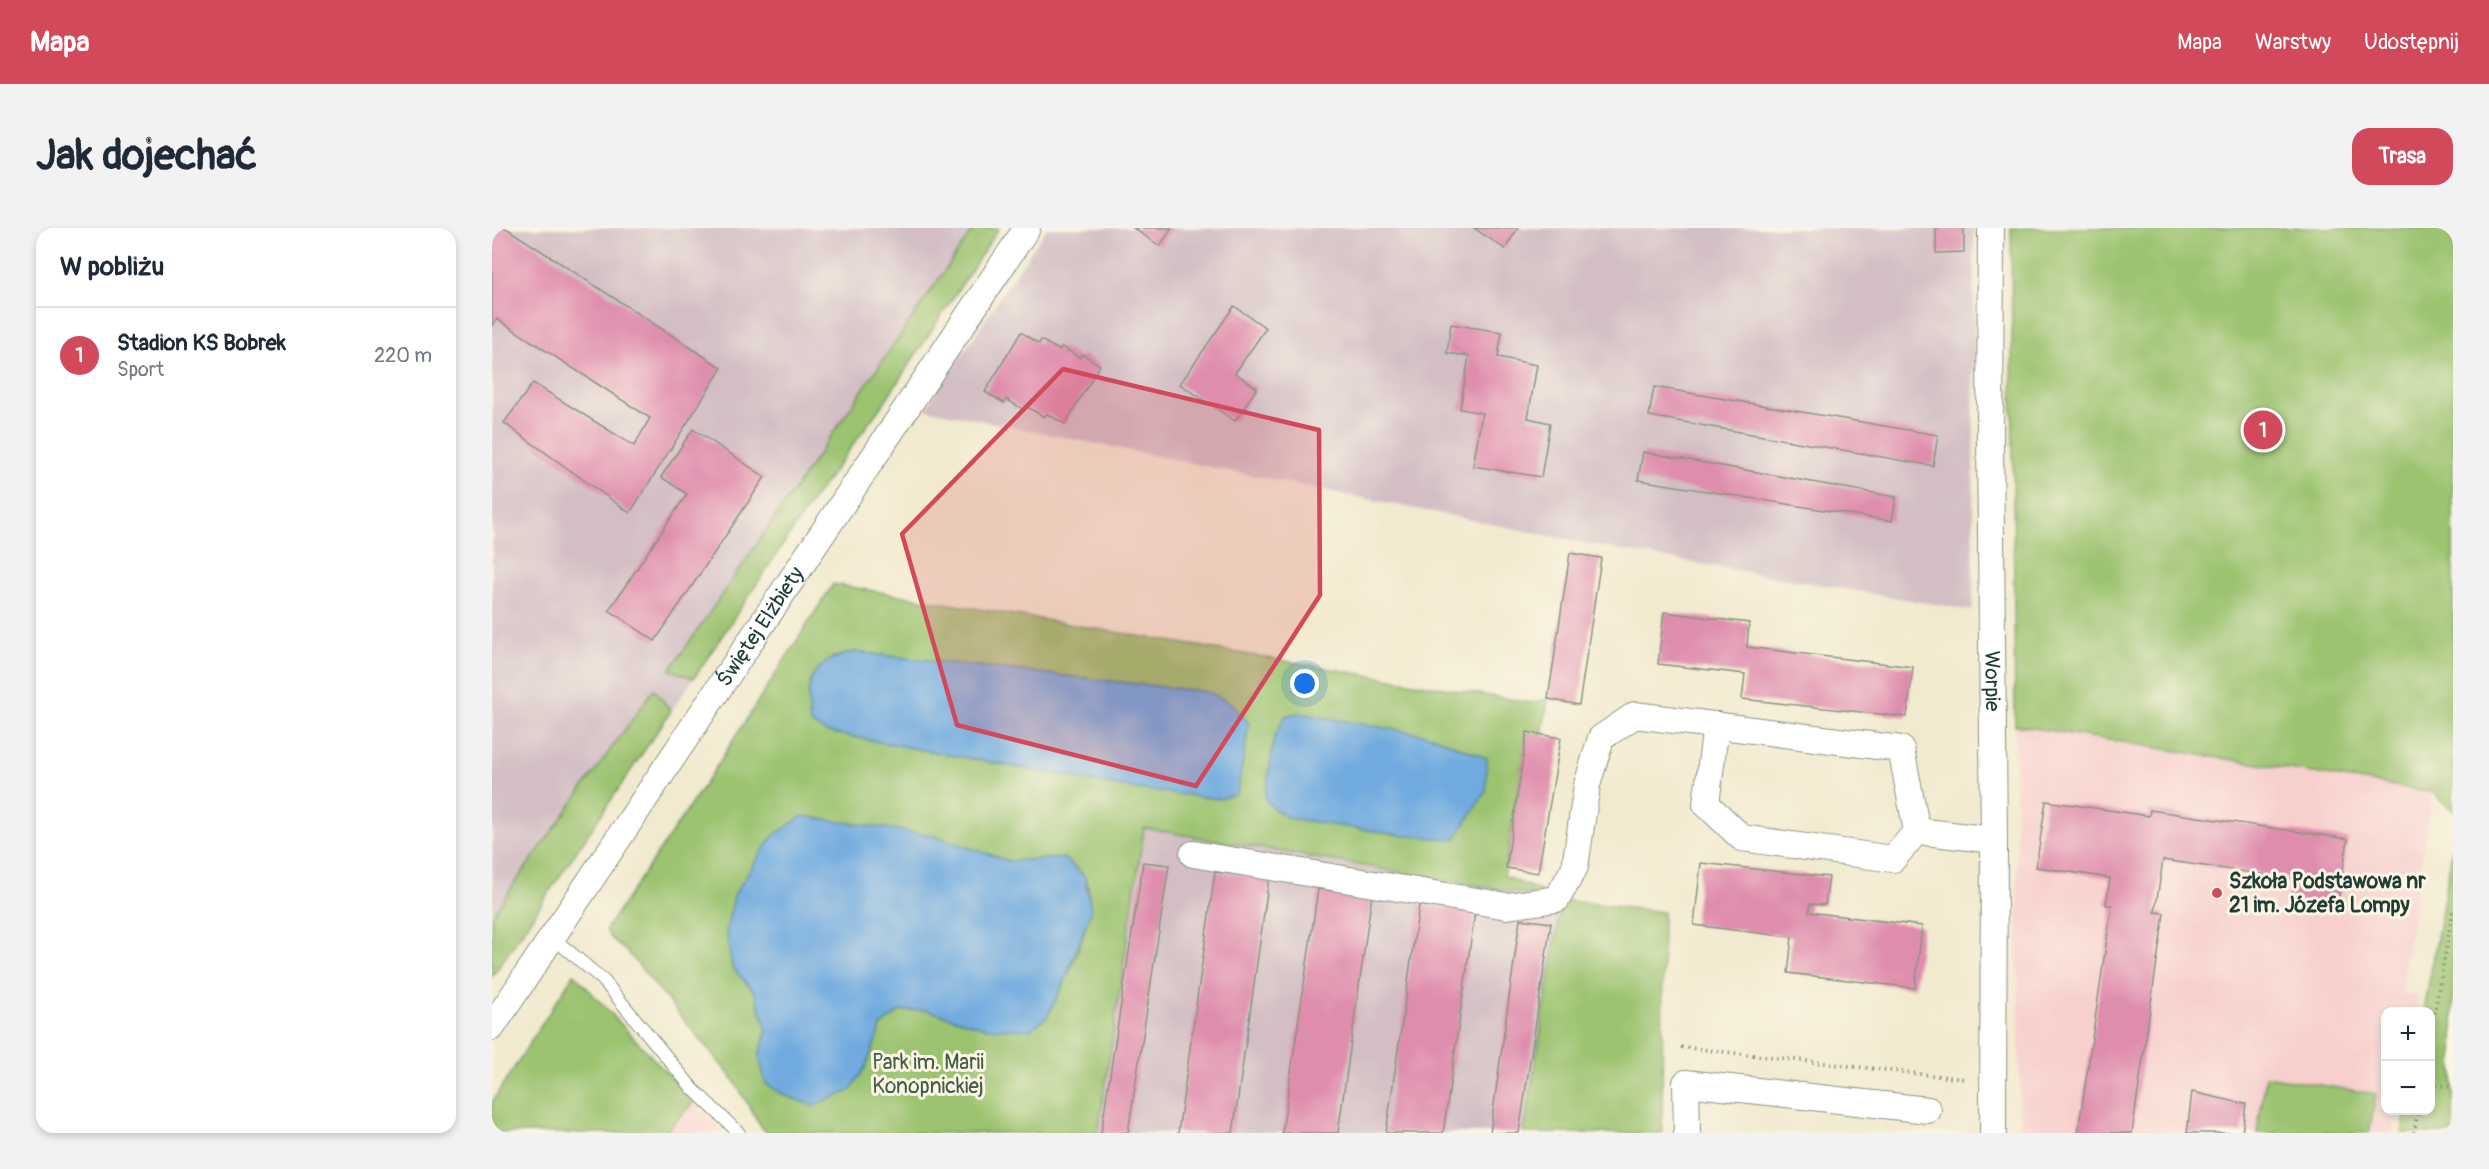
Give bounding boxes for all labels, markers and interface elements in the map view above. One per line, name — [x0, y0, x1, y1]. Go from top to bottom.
text: Mapa — [30, 25, 89, 60]
text: Mapa — [2177, 29, 2222, 56]
text: Warstwy — [2255, 29, 2331, 56]
text: Udostępnij — [2364, 29, 2459, 56]
button: Trasa — [2352, 128, 2453, 185]
text: Jak dojechać — [36, 130, 257, 182]
text: W pobliżu — [60, 251, 164, 283]
text: Stadion KS Bobrek — [117, 329, 286, 357]
text: 1 — [76, 343, 83, 368]
text: 220 m — [374, 343, 432, 368]
text: Sport — [117, 357, 164, 382]
pin: 1 — [2244, 408, 2282, 452]
street label: Świętej Elżbiety — [710, 561, 810, 692]
street label: Worpie — [1979, 650, 2006, 712]
your location — [1290, 669, 1319, 698]
place label: Szkoła Podstawowa nr 21 im. Józefa Lompy — [2229, 868, 2426, 919]
marker: Szkoła Podstawowa nr 21 im. Józefa Lompy — [2210, 886, 2224, 900]
map controls — [2381, 1007, 2435, 1115]
button: + — [2381, 1007, 2435, 1061]
park label: Park im. Marii Konopnickiej — [872, 1049, 984, 1100]
button: − — [2381, 1061, 2435, 1115]

